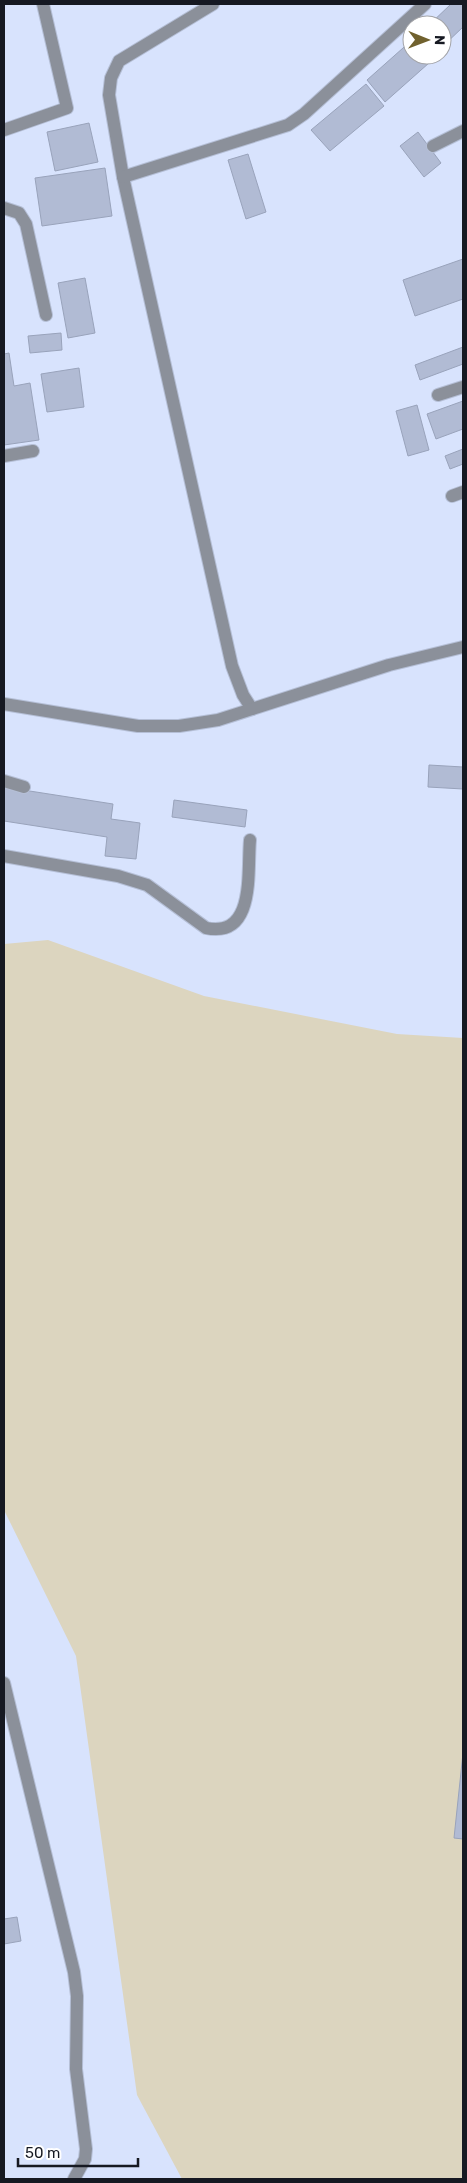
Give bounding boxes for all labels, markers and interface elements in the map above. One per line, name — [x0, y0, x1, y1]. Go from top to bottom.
north arrow — [402, 15, 452, 65]
text: N — [431, 35, 448, 45]
scale bar — [18, 2136, 138, 2168]
text: 50 m — [25, 2144, 60, 2162]

